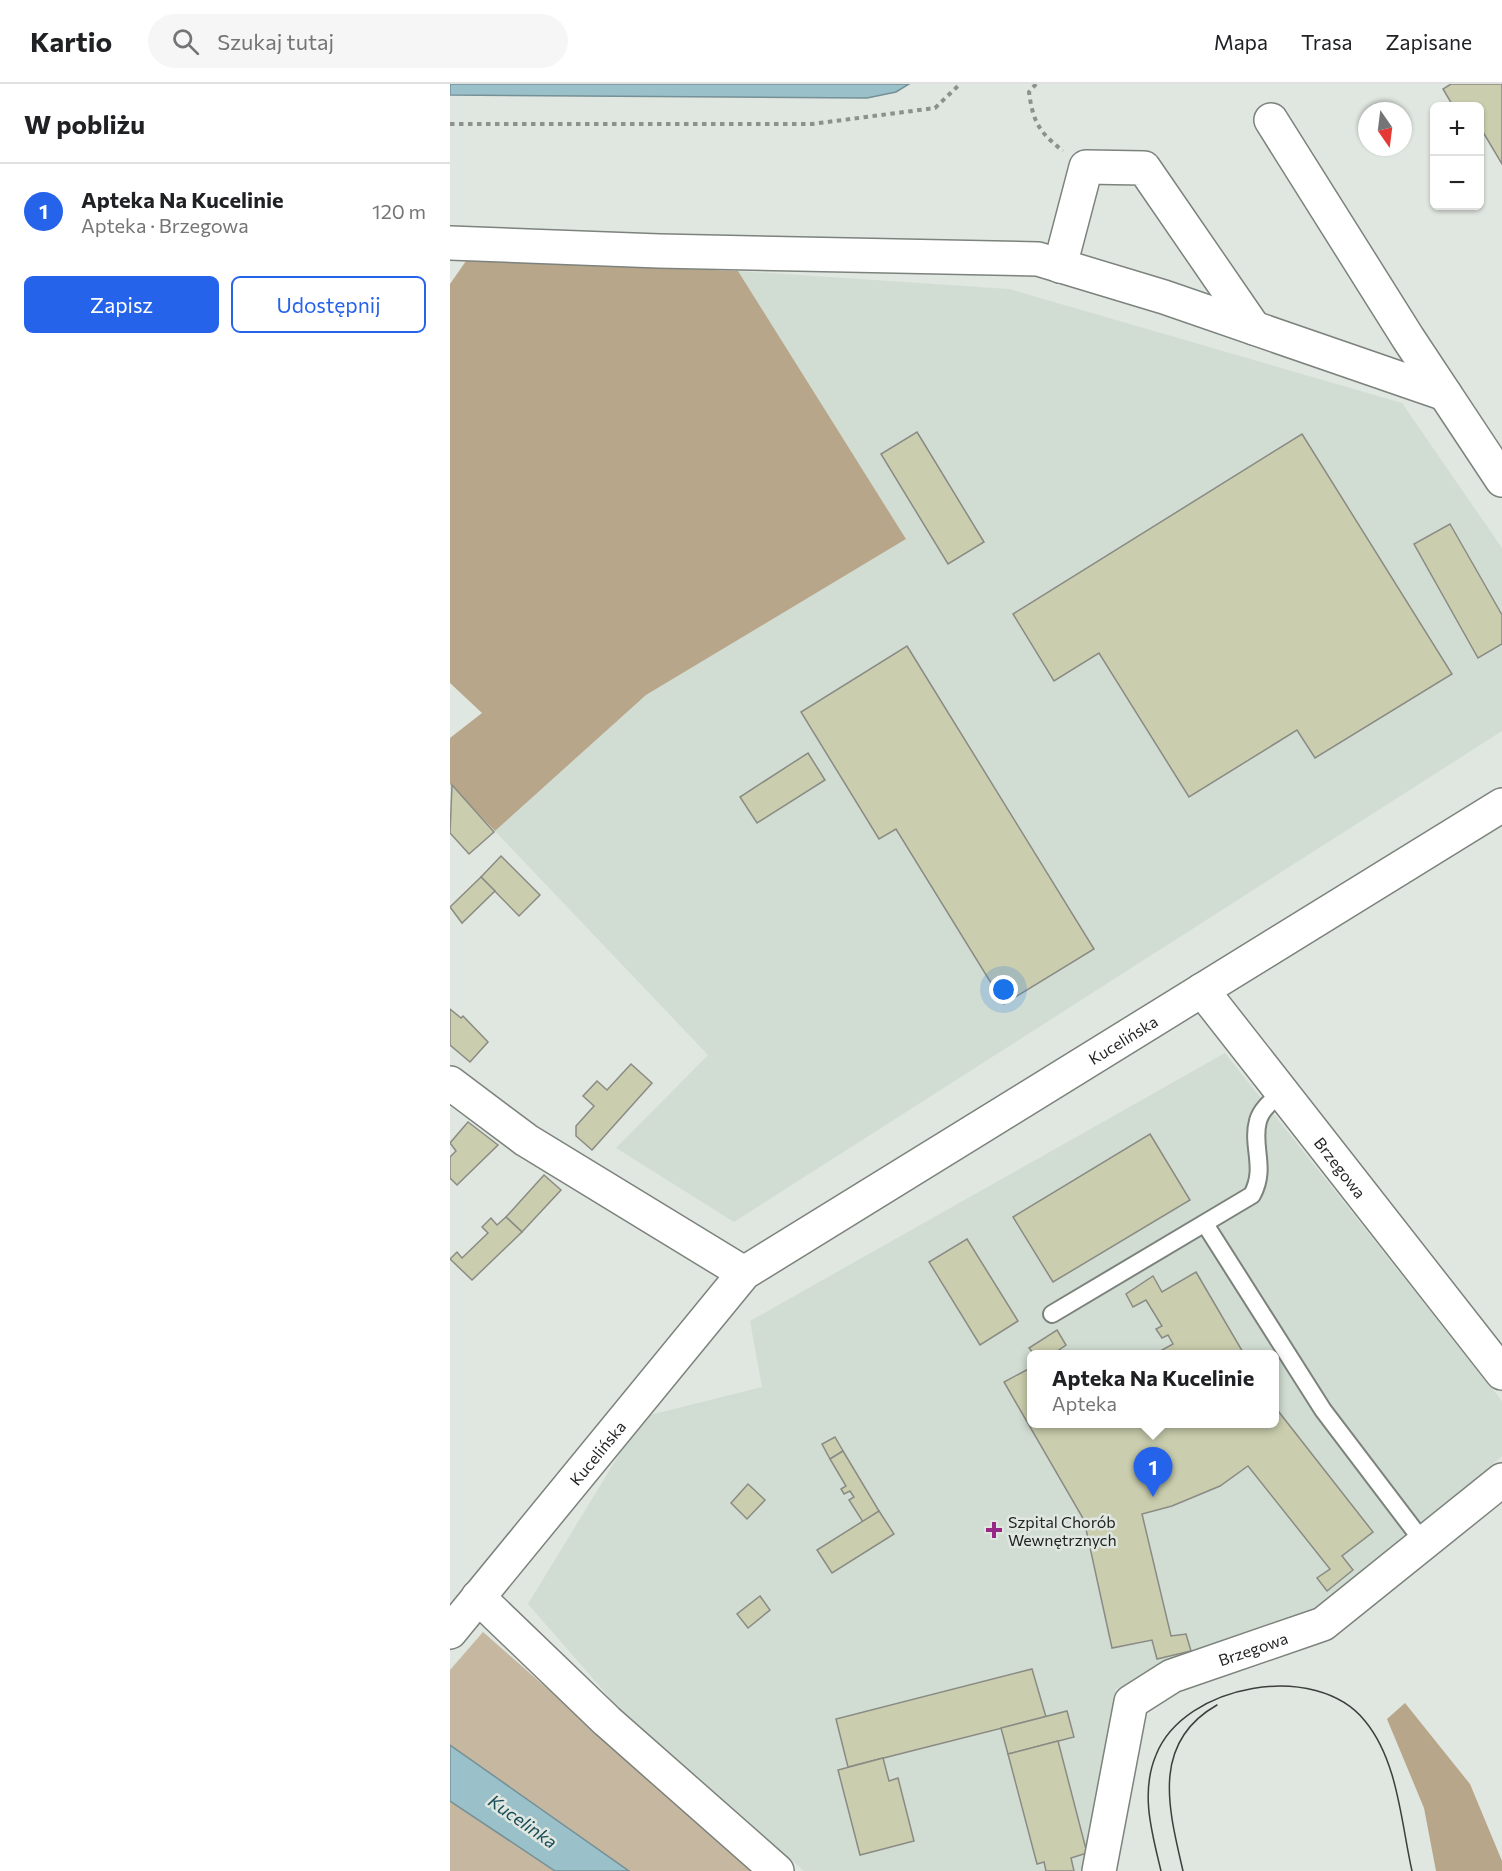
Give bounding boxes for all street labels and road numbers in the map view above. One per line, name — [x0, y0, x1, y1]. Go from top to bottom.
street label: Kucelińska — [1085, 1011, 1161, 1068]
street label: Brzegowa — [1311, 1133, 1370, 1201]
street label: Kucelińska — [565, 1416, 629, 1489]
street label: Brzegowa — [1216, 1627, 1290, 1669]

